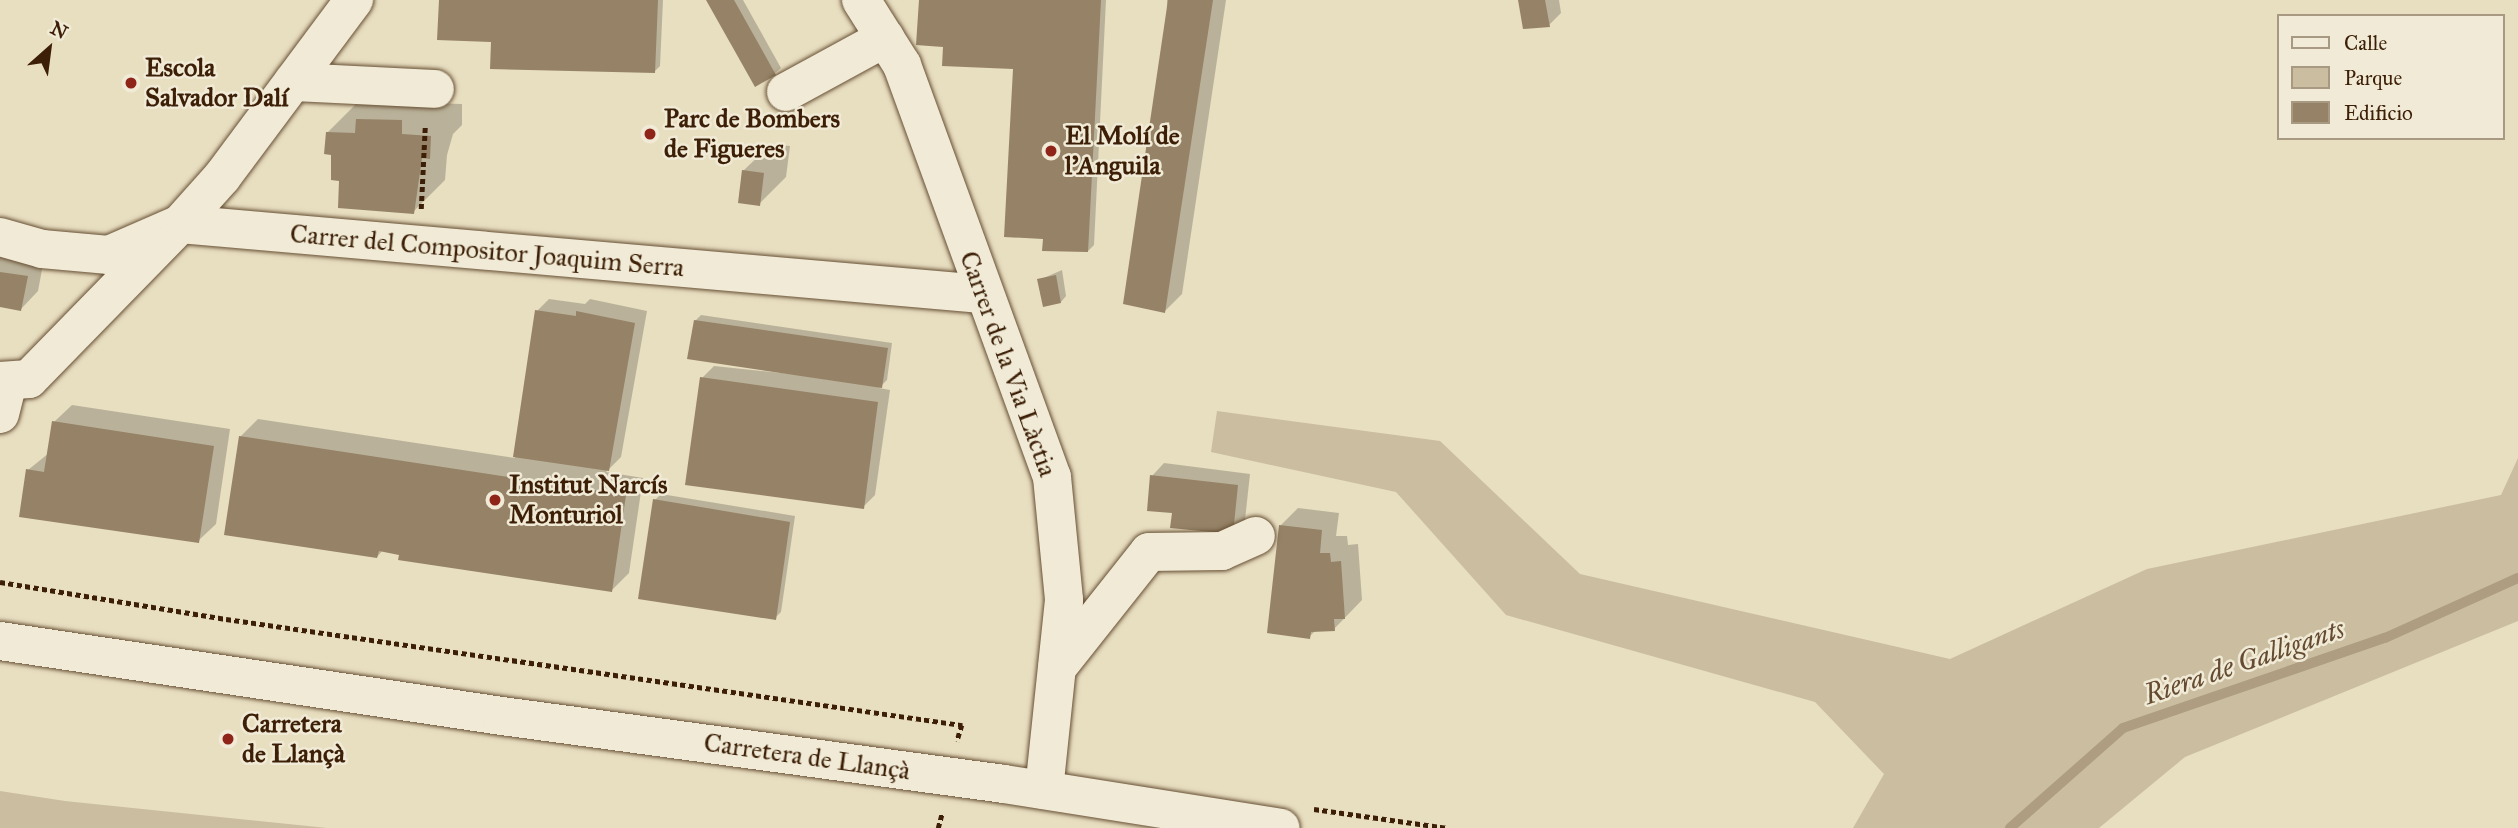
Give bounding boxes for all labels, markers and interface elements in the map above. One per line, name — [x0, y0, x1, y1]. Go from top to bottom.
north arrow — [14, 14, 84, 84]
legend — [2276, 14, 2504, 140]
text: N — [47, 16, 72, 44]
text: Calle — [2344, 30, 2387, 56]
place label: Escola Salvador Dalí — [145, 52, 288, 114]
text: Parque — [2344, 65, 2402, 91]
marker: Escola Salvador Dalí — [123, 75, 139, 91]
text: Edificio — [2344, 100, 2413, 126]
place label: Parc de Bombers de Figueres — [664, 103, 840, 164]
place label: El Molí de l'Anguila — [1065, 120, 1180, 182]
marker: Parc de Bombers de Figueres — [642, 126, 658, 142]
marker: El Molí de l'Anguila — [1043, 143, 1059, 159]
street label: Carrer del Compositor Joaquim Serra — [289, 218, 685, 284]
street label: Carrer de la Via Làctia — [953, 247, 1063, 481]
place label: Institut Narcís Monturiol — [509, 469, 667, 530]
marker: Institut Narcís Monturiol — [487, 492, 503, 508]
water label: Riera de Galligants — [2139, 612, 2349, 712]
place label: Carretera de Llançà — [242, 708, 345, 770]
street label: Carretera de Llançà — [702, 727, 912, 787]
marker: Carretera de Llançà — [220, 731, 236, 747]

